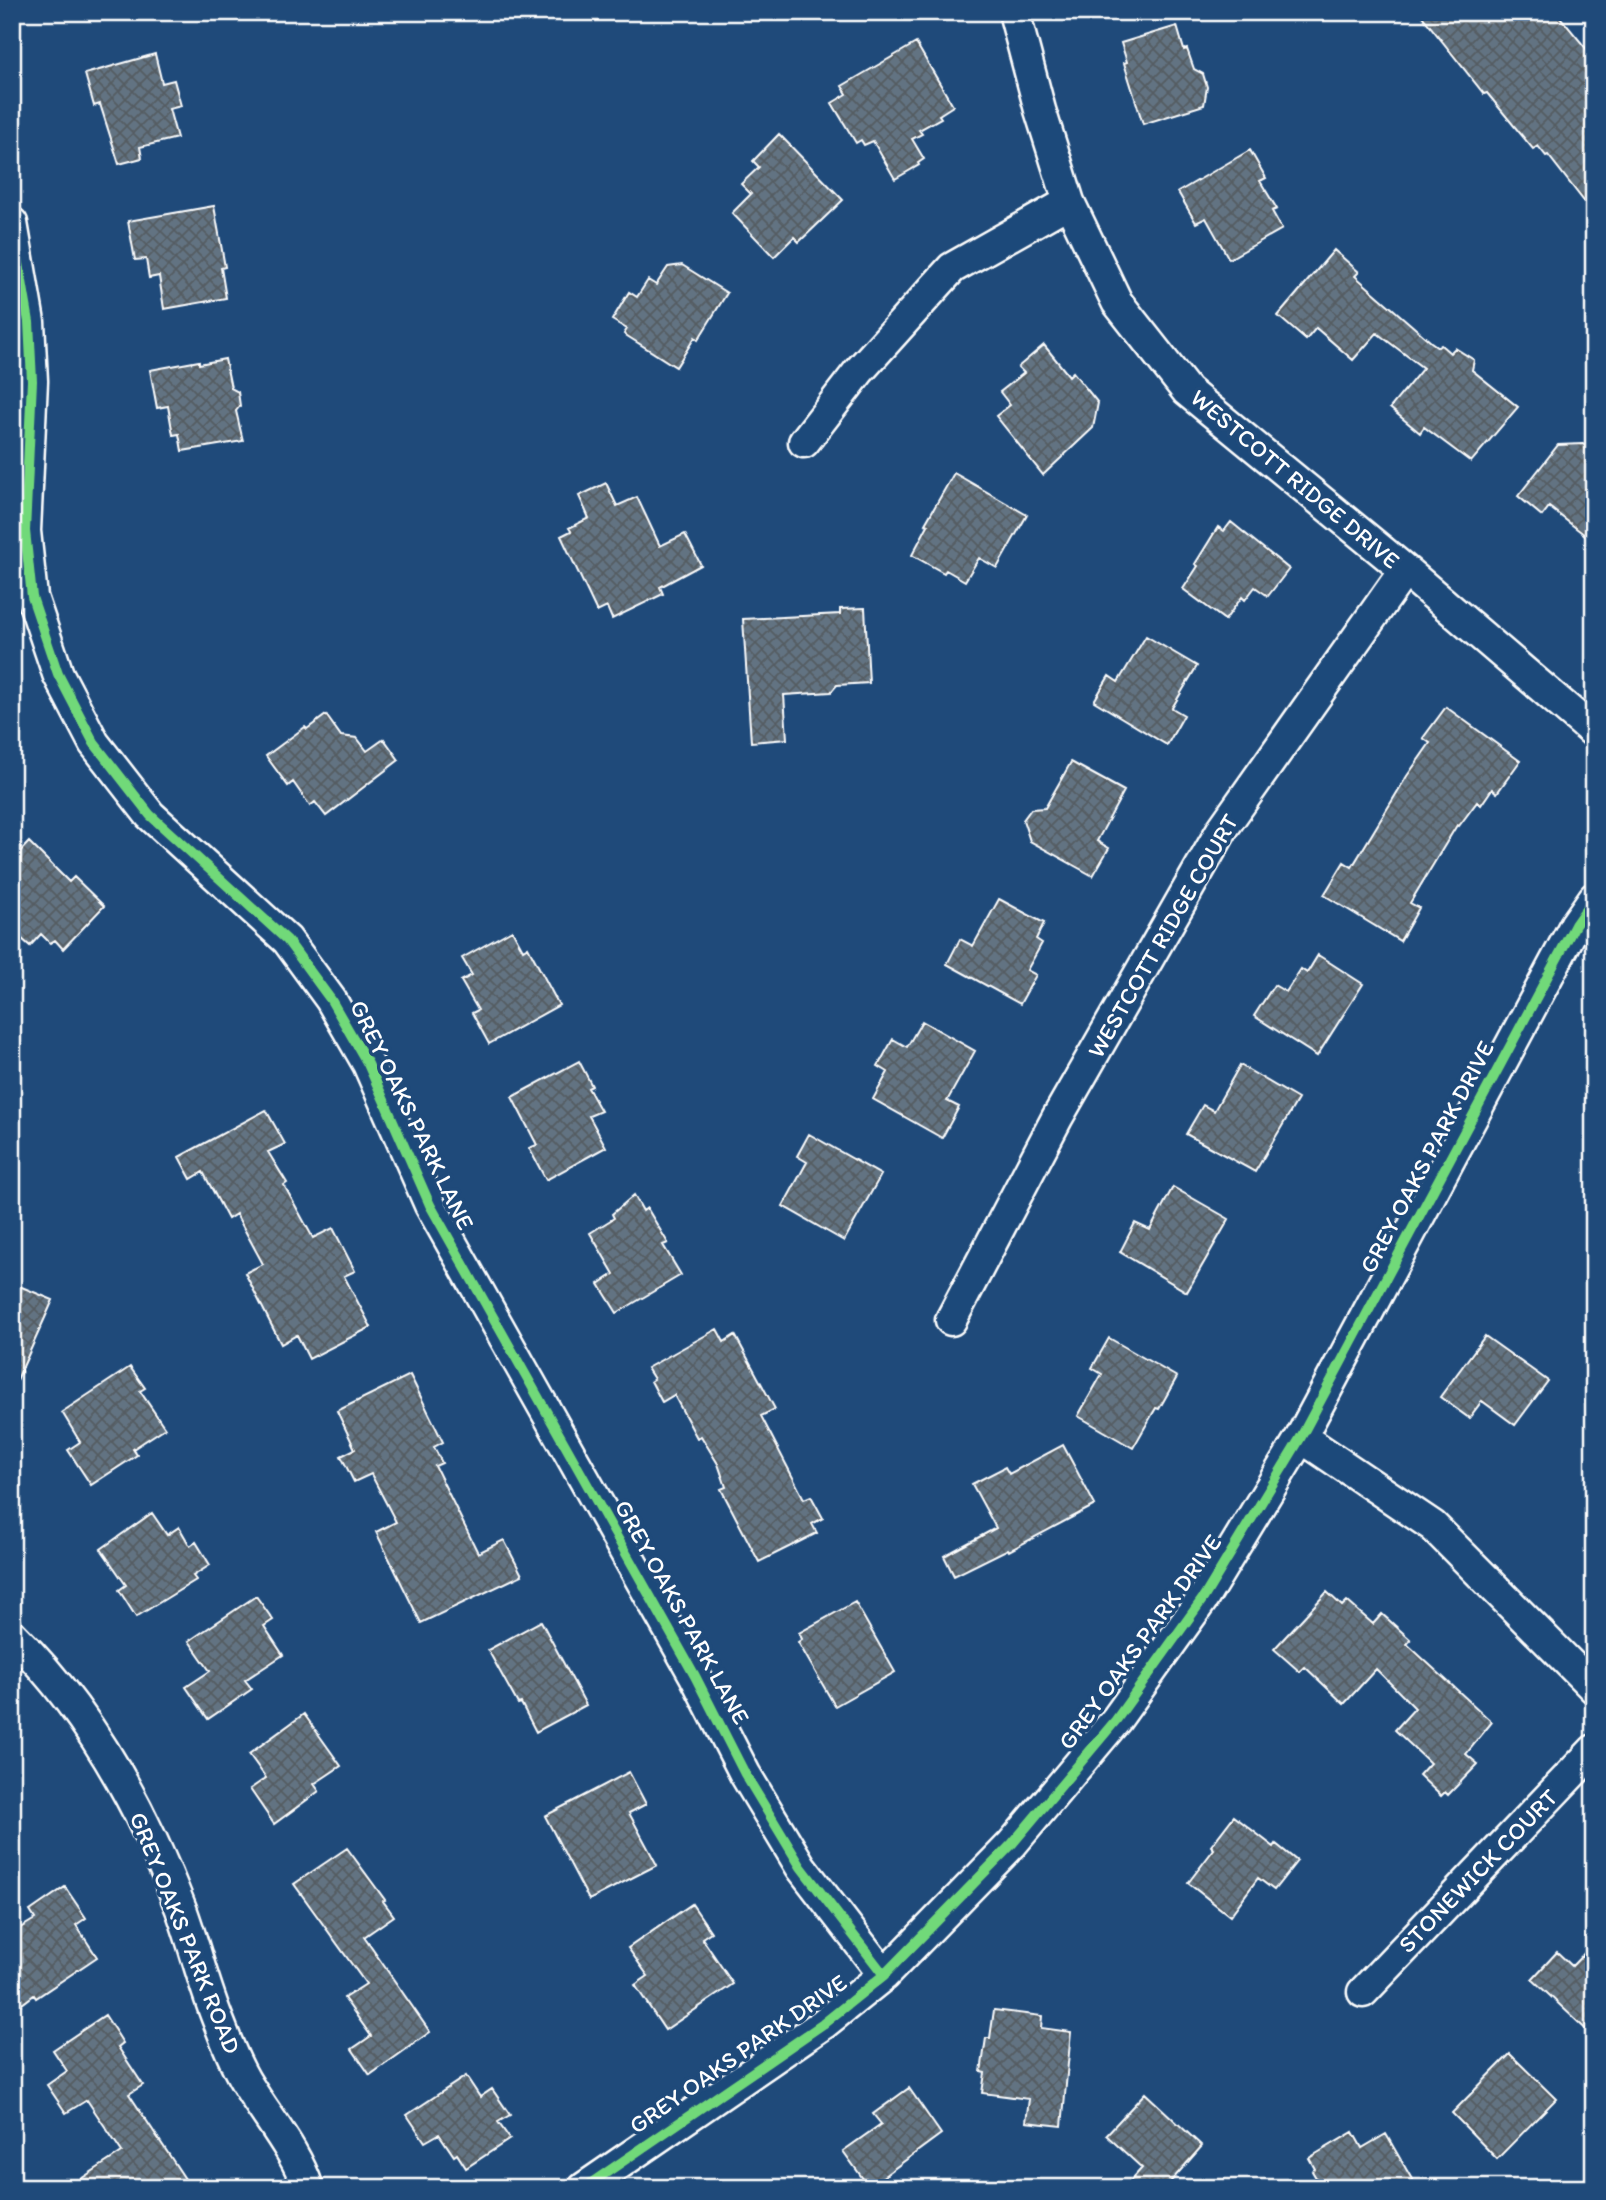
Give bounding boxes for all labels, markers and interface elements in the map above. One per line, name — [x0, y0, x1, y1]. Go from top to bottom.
street label: WESTCOTT RIDGE DRIVE — [1185, 383, 1406, 575]
street label: WESTCOTT RIDGE COURT — [1081, 808, 1245, 1063]
street label: GREY OAKS PARK LANE — [344, 995, 481, 1234]
street label: GREY OAKS PARK DRIVE — [1353, 1036, 1500, 1278]
street label: GREY OAKS PARK LANE — [609, 1495, 756, 1729]
street label: GREY OAKS PARK DRIVE — [1052, 1528, 1227, 1755]
street label: STONEWICK COURT — [1392, 1782, 1564, 1959]
street label: GREY OAKS PARK ROAD — [124, 1808, 247, 2058]
street label: GREY OAKS PARK DRIVE — [623, 1967, 852, 2140]

